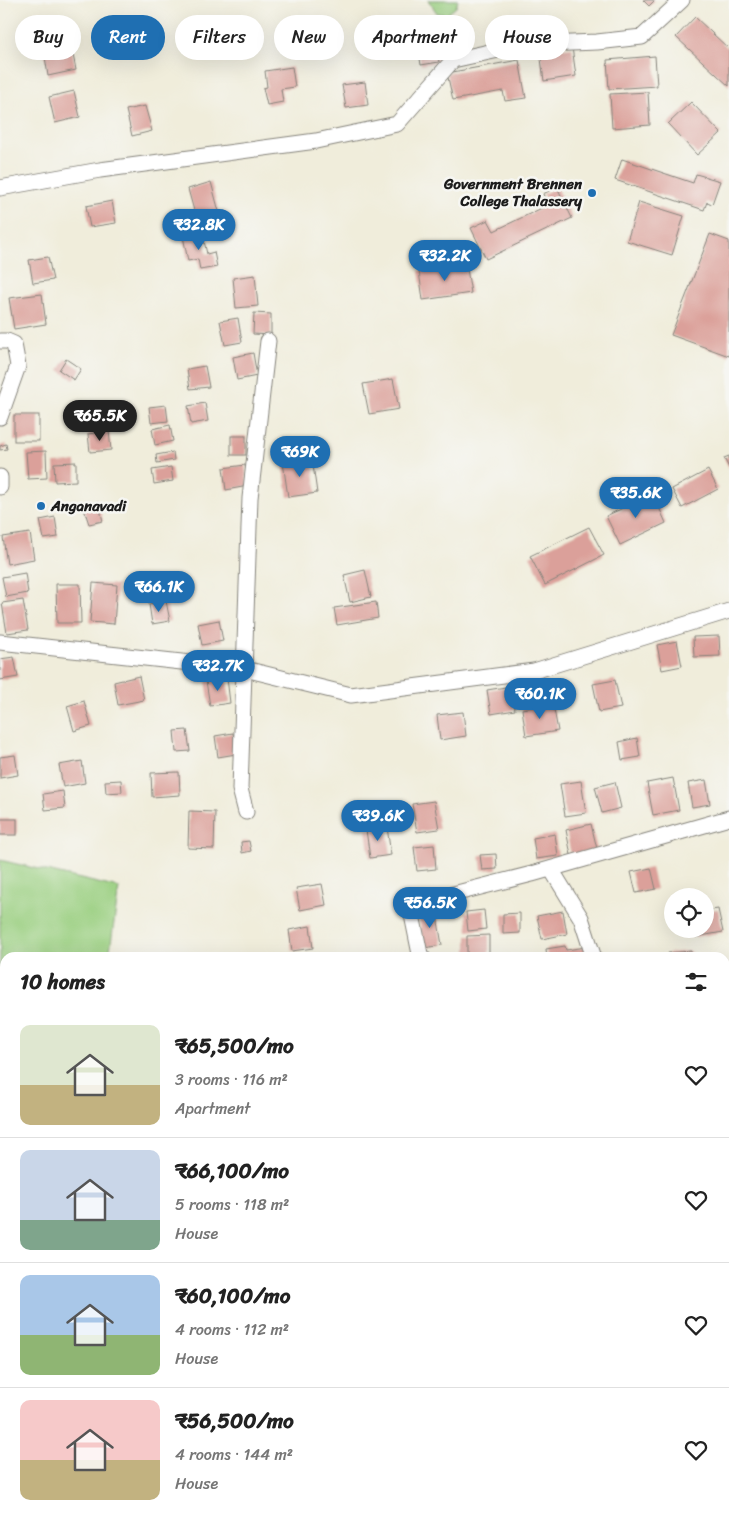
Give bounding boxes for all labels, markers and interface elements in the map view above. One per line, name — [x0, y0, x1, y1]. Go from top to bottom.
chip: Buy — [15, 15, 81, 60]
chip: Rent — [91, 15, 165, 60]
chip: Filters — [175, 15, 264, 60]
chip: New — [274, 15, 344, 60]
chip: Apartment — [354, 15, 475, 60]
chip: House — [485, 15, 569, 60]
place label: Government Brennen College Thalassery — [443, 171, 583, 214]
marker: Government Brennen College Thalassery — [586, 187, 598, 199]
pin: ₹32.8K — [158, 208, 240, 251]
text: ₹32.8K — [173, 210, 225, 239]
pin: ₹32.2K — [404, 240, 486, 282]
text: ₹32.2K — [420, 241, 470, 270]
pin: ₹65.5K — [59, 400, 141, 442]
text: ₹65.5K — [74, 401, 126, 430]
pin: ₹69K — [270, 436, 330, 478]
text: ₹69K — [281, 437, 319, 466]
pin: ₹35.6K — [595, 476, 677, 519]
text: ₹35.6K — [610, 478, 662, 507]
place label: Anganavadi — [50, 493, 127, 519]
marker: Anganavadi — [35, 500, 47, 512]
pin: ₹66.1K — [118, 570, 200, 613]
text: ₹66.1K — [135, 572, 183, 601]
pin: ₹32.7K — [177, 650, 259, 692]
text: ₹32.7K — [193, 651, 243, 680]
pin: ₹60.1K — [499, 678, 581, 720]
text: ₹60.1K — [515, 679, 565, 708]
pin: ₹39.6K — [337, 800, 419, 842]
text: ₹39.6K — [352, 801, 404, 830]
pin: ₹56.5K — [389, 886, 471, 929]
text: ₹56.5K — [404, 888, 456, 917]
map controls — [664, 888, 714, 938]
button: locate — [664, 888, 714, 938]
text: 10 homes — [20, 963, 105, 1001]
icon: filters — [682, 968, 710, 996]
text: ₹65,500/mo — [175, 1027, 294, 1065]
icon: home — [60, 1045, 120, 1105]
icon: heart — [682, 1061, 710, 1089]
text: 3 rooms · 116 m² — [175, 1065, 288, 1094]
text: Apartment — [175, 1094, 251, 1123]
text: ₹66,100/mo — [175, 1152, 289, 1190]
icon: home — [60, 1170, 120, 1230]
icon: heart — [682, 1186, 710, 1214]
text: 5 rooms · 118 m² — [175, 1190, 289, 1219]
text: House — [175, 1219, 218, 1248]
text: ₹60,100/mo — [175, 1277, 290, 1315]
icon: home — [60, 1295, 120, 1355]
icon: heart — [682, 1311, 710, 1339]
text: 4 rooms · 112 m² — [175, 1315, 289, 1344]
text: House — [175, 1344, 218, 1373]
text: ₹56,500/mo — [175, 1402, 294, 1440]
icon: home — [60, 1420, 120, 1480]
icon: heart — [682, 1436, 710, 1464]
text: 4 rooms · 144 m² — [175, 1440, 293, 1469]
text: House — [175, 1469, 218, 1498]

